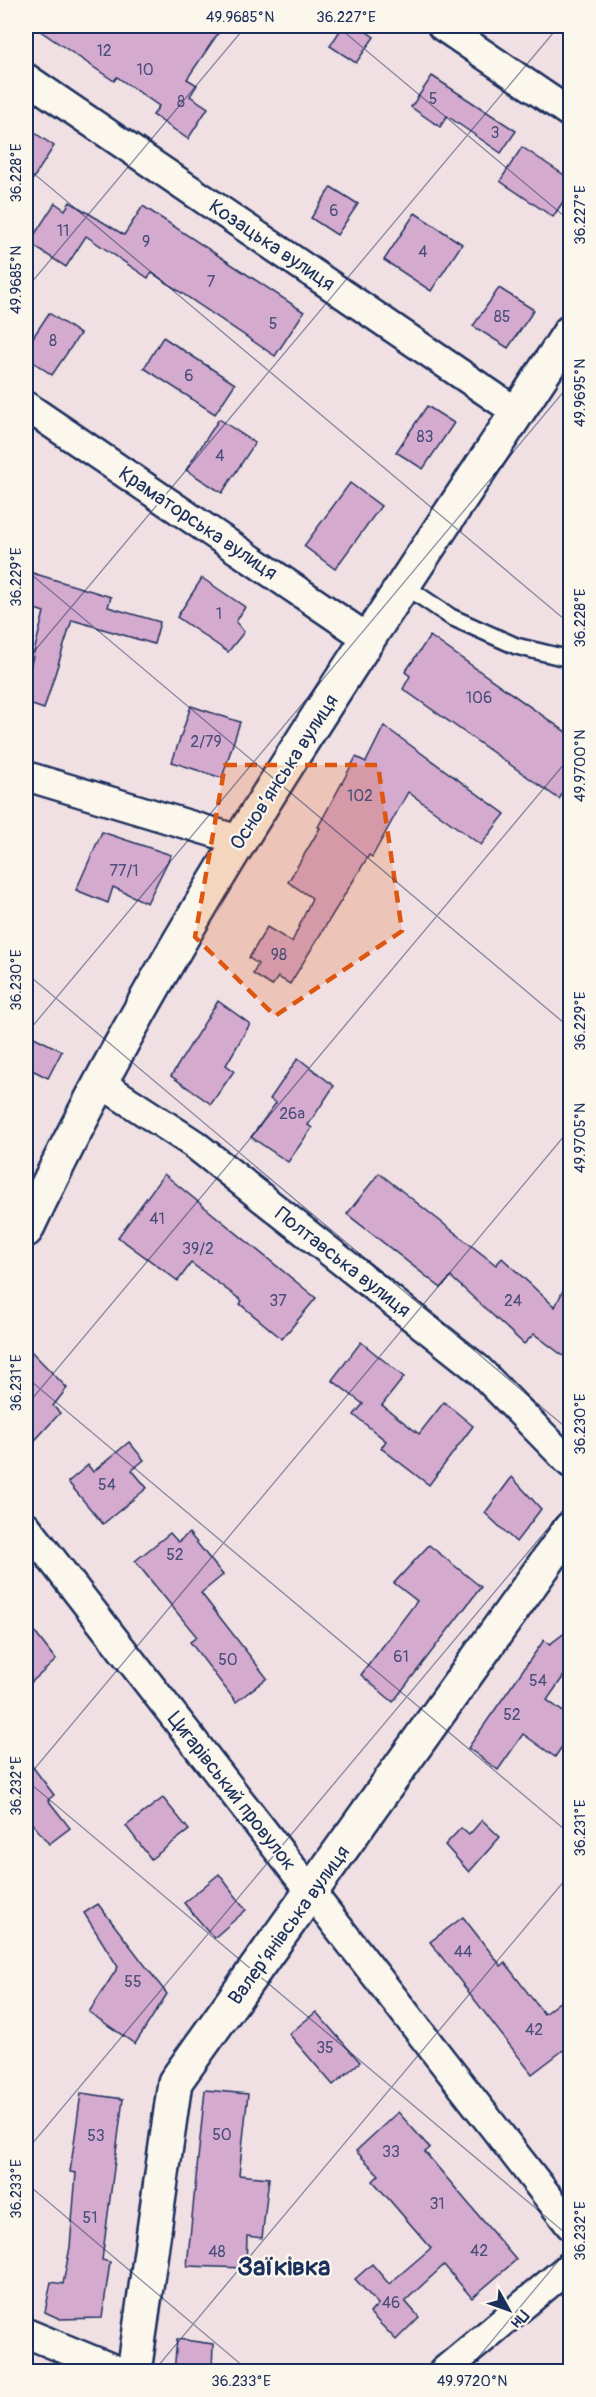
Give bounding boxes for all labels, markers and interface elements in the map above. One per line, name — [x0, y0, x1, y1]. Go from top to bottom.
text: 49.9685°N — [206, 8, 274, 27]
text: 36.227°E — [316, 8, 376, 27]
house number: 12 — [96, 41, 112, 61]
house number: 10 — [136, 60, 154, 80]
house number: 5 — [429, 89, 437, 109]
house number: 8 — [177, 92, 185, 112]
house number: 3 — [491, 123, 500, 143]
text: 36.228°E — [7, 143, 26, 203]
text: 36.227°E — [571, 185, 590, 245]
street label: Козацька вулиця — [204, 194, 340, 296]
house number: 6 — [329, 201, 339, 221]
house number: 11 — [57, 221, 69, 241]
house number: 9 — [142, 232, 150, 252]
house number: 4 — [418, 242, 428, 262]
text: 49.9685°N — [7, 246, 26, 314]
house number: 7 — [207, 272, 216, 292]
house number: 85 — [494, 307, 510, 327]
house number: 5 — [269, 314, 277, 334]
house number: 8 — [49, 331, 57, 351]
text: 49.9695°N — [571, 359, 590, 427]
house number: 6 — [184, 366, 194, 386]
house number: 83 — [417, 427, 434, 447]
house number: 4 — [215, 446, 225, 466]
street label: Краматорська вулиця — [114, 461, 282, 585]
text: 36.229°E — [7, 547, 26, 607]
text: 36.228°E — [571, 588, 590, 648]
house number: 1 — [216, 604, 222, 624]
house number: 106 — [466, 688, 492, 708]
street label: Основ’янська вулиця — [224, 689, 344, 855]
text: 49.9700°N — [571, 730, 590, 802]
house number: 2/79 — [190, 732, 222, 752]
house number: 102 — [347, 786, 373, 806]
house number: 77/1 — [110, 861, 138, 881]
house number: 98 — [271, 945, 287, 965]
text: 36.230°E — [7, 949, 26, 1011]
text: 36.229°E — [571, 991, 590, 1051]
text: 49.9705°N — [571, 1103, 590, 1173]
house number: 26а — [279, 1104, 305, 1124]
street label: Полтавська вулиця — [270, 1201, 416, 1323]
house number: 41 — [149, 1209, 165, 1229]
house number: 39/2 — [182, 1239, 214, 1259]
house number: 37 — [269, 1291, 287, 1311]
house number: 24 — [504, 1291, 522, 1311]
text: 36.231°E — [7, 1354, 26, 1411]
text: 36.230°E — [571, 1393, 590, 1455]
house number: 54 — [98, 1475, 116, 1495]
house number: 52 — [166, 1545, 184, 1565]
house number: 61 — [393, 1647, 409, 1667]
house number: 50 — [218, 1650, 238, 1670]
house number: 54 — [529, 1671, 547, 1691]
house number: 52 — [503, 1705, 521, 1725]
street label: Цигарівський провулок — [162, 1707, 302, 1875]
text: 36.232°E — [7, 1756, 26, 1816]
text: 36.231°E — [571, 1799, 590, 1856]
street label: Валер’янівська вулиця — [223, 1840, 355, 2010]
house number: 44 — [454, 1942, 472, 1962]
house number: 55 — [124, 1972, 142, 1992]
house number: 42 — [525, 2020, 543, 2040]
house number: 35 — [316, 2038, 334, 2058]
house number: 50 — [212, 2125, 232, 2145]
house number: 53 — [87, 2126, 105, 2146]
house number: 33 — [382, 2142, 400, 2162]
text: 36.233°E — [7, 2159, 26, 2219]
house number: 31 — [429, 2194, 445, 2214]
text: 36.232°E — [571, 2201, 590, 2261]
house number: 51 — [83, 2208, 97, 2228]
house number: 42 — [470, 2241, 488, 2261]
house number: 48 — [208, 2242, 226, 2262]
district label: Заїківка — [238, 2251, 330, 2283]
north arrow — [479, 2280, 539, 2340]
house number: 46 — [382, 2293, 400, 2313]
text: Пн — [506, 2306, 533, 2332]
text: 36.233°E — [211, 2372, 271, 2391]
text: 49.9720°N — [437, 2372, 507, 2391]

